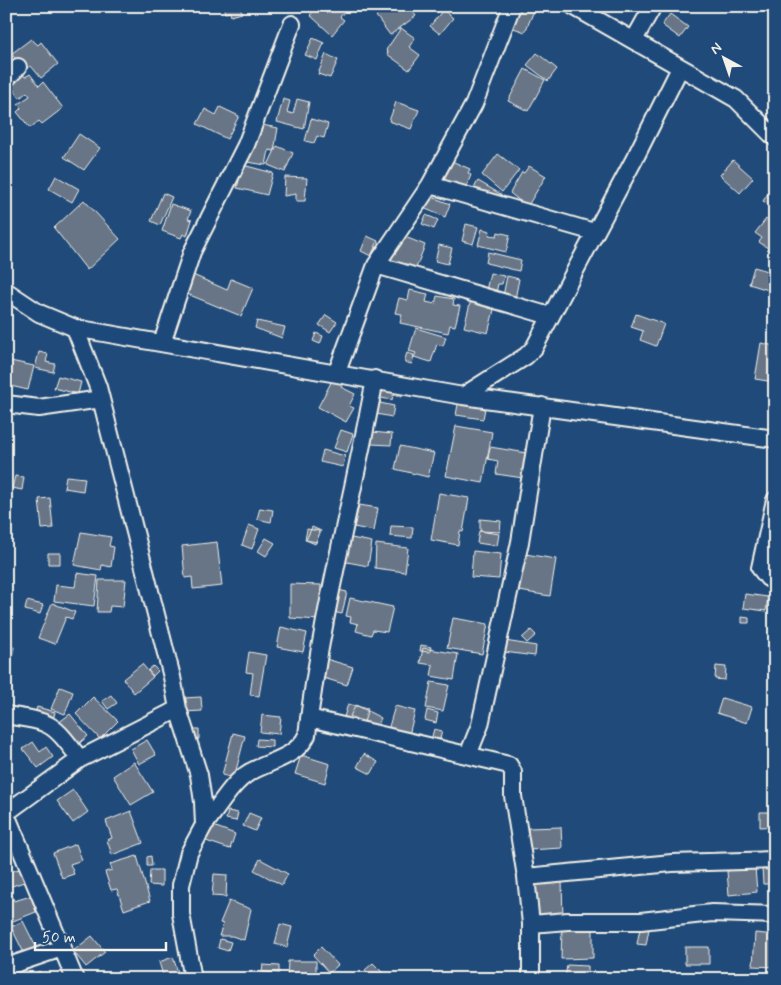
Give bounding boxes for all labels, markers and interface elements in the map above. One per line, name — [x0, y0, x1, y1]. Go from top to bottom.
north arrow — [698, 32, 748, 82]
text: N — [707, 39, 726, 59]
scale bar — [35, 920, 166, 952]
text: 50 m — [42, 928, 76, 948]

